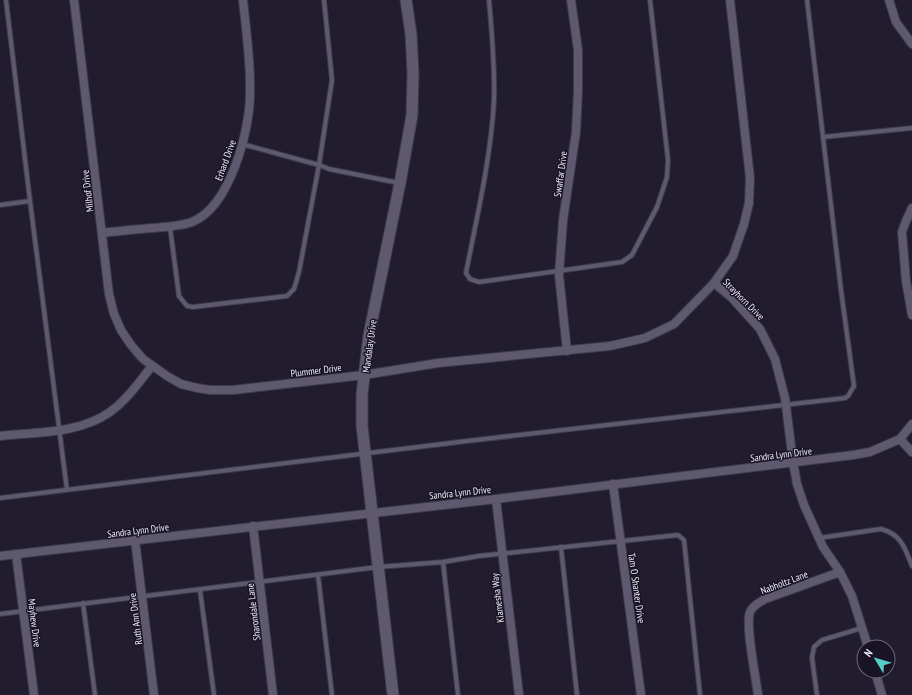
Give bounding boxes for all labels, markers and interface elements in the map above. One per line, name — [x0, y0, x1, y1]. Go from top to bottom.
street label: Erhard Drive — [212, 138, 239, 183]
street label: Swaffar Drive — [551, 150, 570, 198]
street label: Milhof Drive — [78, 169, 97, 213]
street label: Strayhorn Drive — [720, 276, 767, 323]
street label: Mandalay Drive — [359, 319, 380, 373]
street label: Plummer Drive — [290, 361, 342, 380]
street label: Sandra Lynn Drive — [749, 444, 813, 465]
street label: Sandra Lynn Drive — [429, 483, 492, 502]
street label: Sandra Lynn Drive — [106, 520, 170, 541]
street label: Tam O Shanter Drive — [625, 552, 648, 624]
street label: Nabholtz Lane — [759, 568, 810, 597]
street label: Kiamesha Way — [488, 572, 507, 623]
street label: Sharondale Lane — [244, 583, 263, 641]
street label: Ruth Ann Drive — [126, 592, 145, 646]
street label: Mayhew Drive — [25, 598, 44, 648]
north arrow — [856, 639, 896, 679]
text: N — [861, 646, 875, 659]

